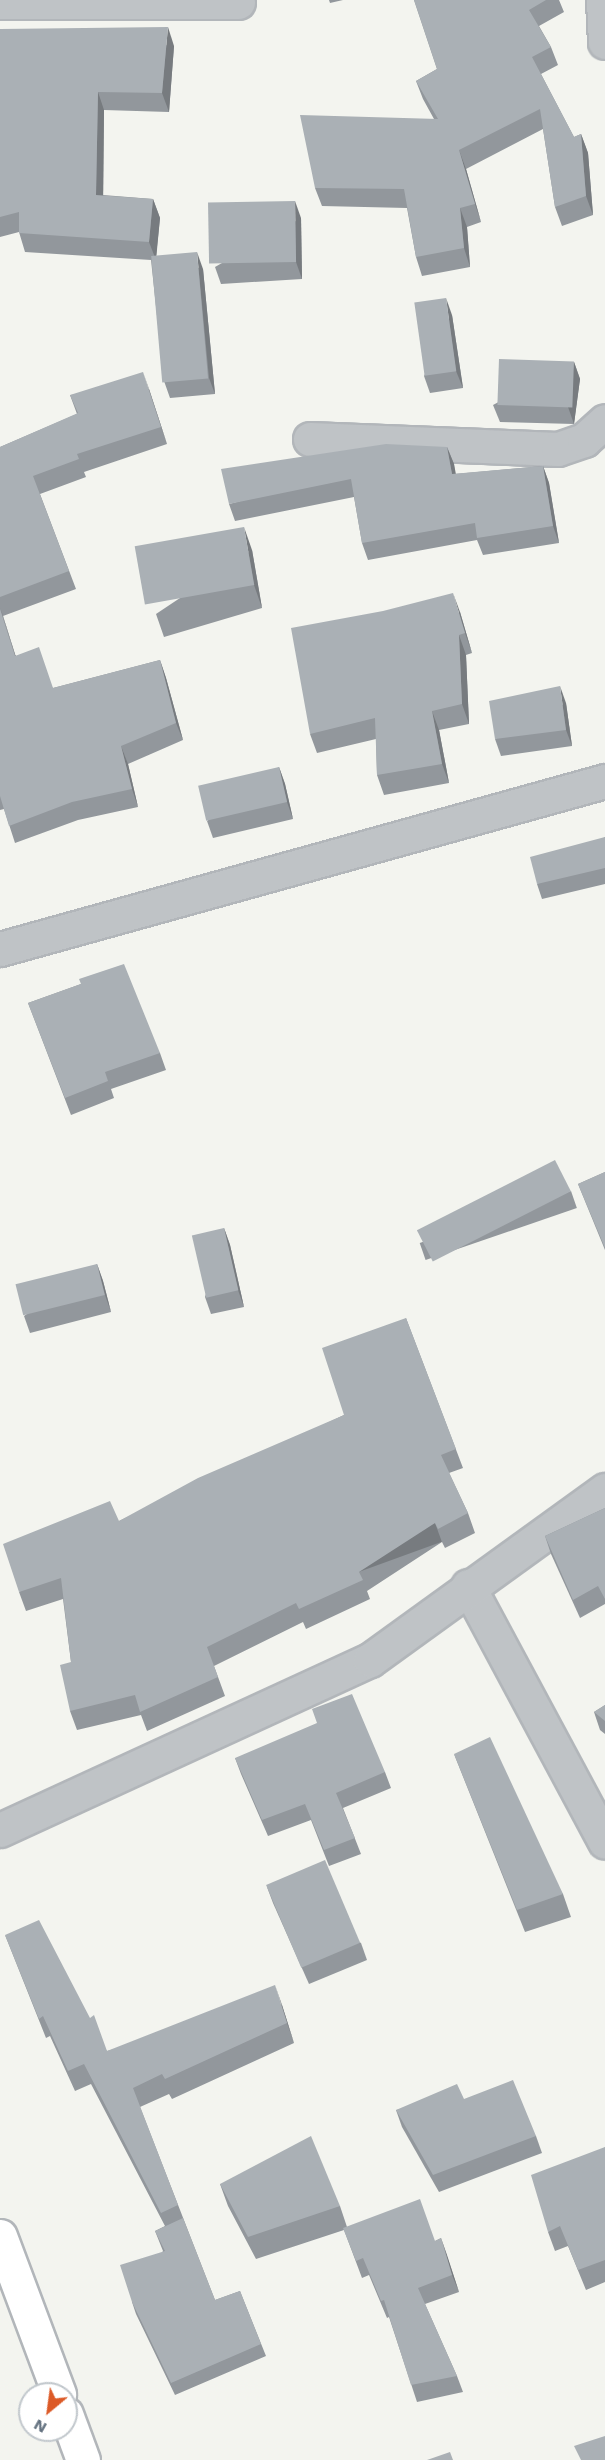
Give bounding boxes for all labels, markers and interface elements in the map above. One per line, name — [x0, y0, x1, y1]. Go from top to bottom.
north arrow — [18, 2382, 78, 2442]
text: N — [30, 2415, 50, 2438]

